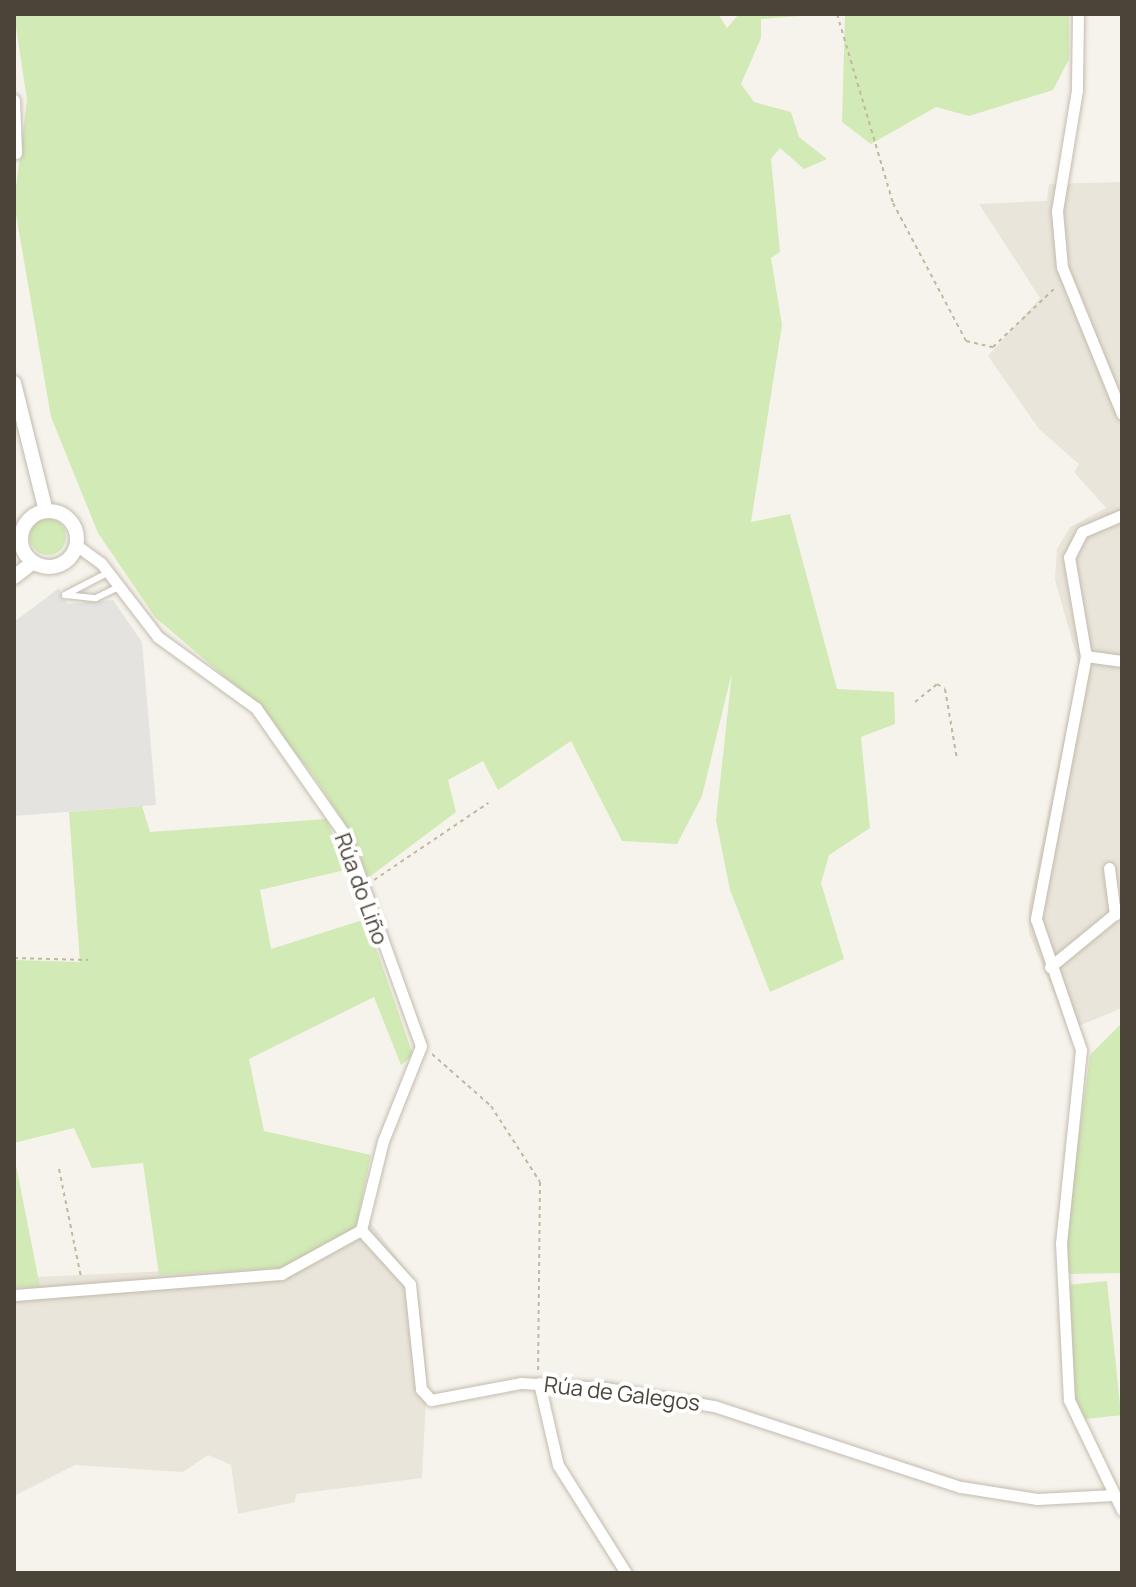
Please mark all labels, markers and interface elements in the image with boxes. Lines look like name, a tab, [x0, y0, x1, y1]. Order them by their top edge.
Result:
street label: Rúa do Liño	[329, 830, 393, 948]
street label: Rúa de Galegos	[542, 1371, 702, 1417]

